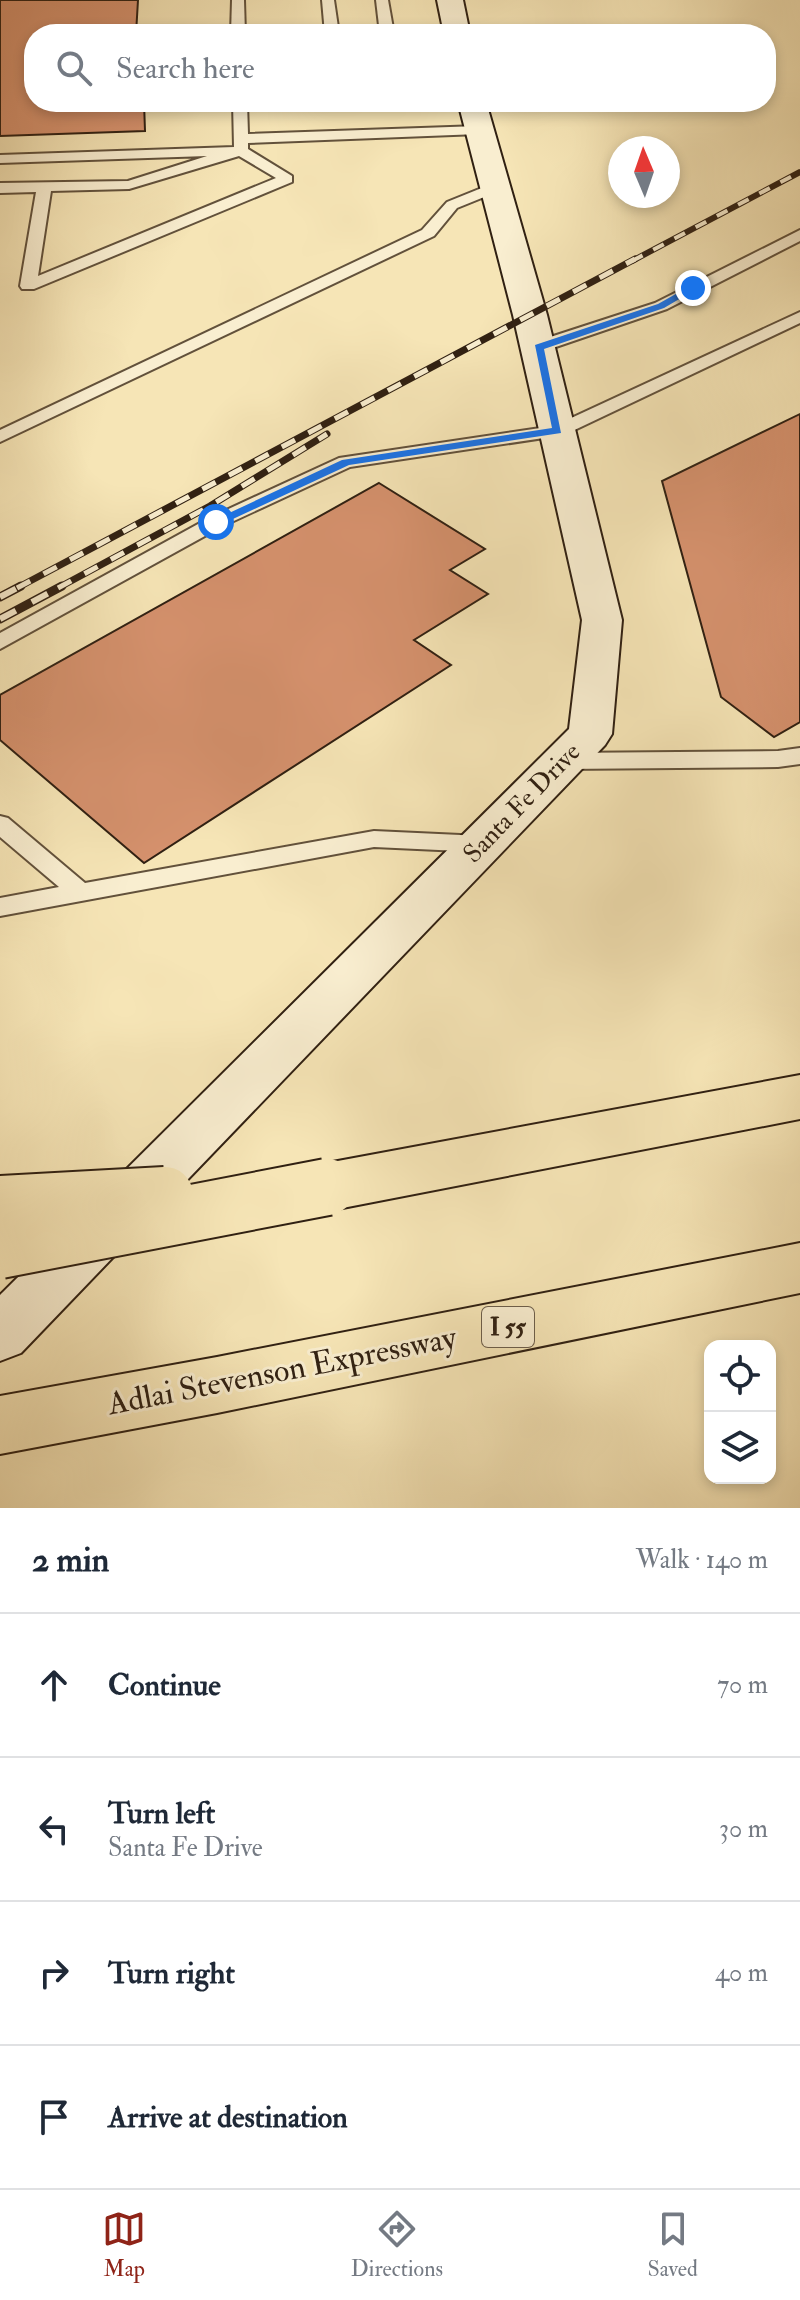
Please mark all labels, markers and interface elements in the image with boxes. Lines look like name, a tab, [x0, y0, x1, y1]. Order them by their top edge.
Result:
search box	[24, 24, 776, 112]
icon: search	[52, 46, 96, 90]
text: Search here	[116, 50, 255, 87]
north arrow	[608, 136, 680, 208]
route end	[675, 270, 711, 306]
route start	[198, 504, 234, 540]
street label: Santa Fe Drive	[457, 736, 587, 870]
road number: I 55	[482, 1307, 534, 1347]
street label: Adlai Stevenson Expressway	[103, 1317, 461, 1425]
map controls	[704, 1340, 776, 1484]
button: locate	[704, 1340, 776, 1412]
button: layers	[704, 1412, 776, 1484]
text: 2 min	[32, 1539, 109, 1582]
text: Walk · 140 m	[636, 1544, 768, 1576]
icon: ahead	[32, 1663, 76, 1707]
text: Continue	[108, 1667, 221, 1704]
text: 70 m	[717, 1669, 768, 1701]
text: Turn left	[108, 1795, 215, 1832]
icon: left	[32, 1807, 76, 1851]
text: 30 m	[719, 1813, 768, 1845]
text: Santa Fe Drive	[108, 1832, 263, 1864]
icon: right	[32, 1951, 76, 1995]
text: Turn right	[108, 1955, 235, 1992]
text: 40 m	[715, 1957, 768, 1989]
icon: arrive	[32, 2095, 76, 2139]
text: Arrive at destination	[108, 2099, 348, 2136]
tab: Map	[102, 2207, 146, 2283]
tab: Directions	[351, 2207, 443, 2283]
tab: Saved	[648, 2207, 698, 2283]

